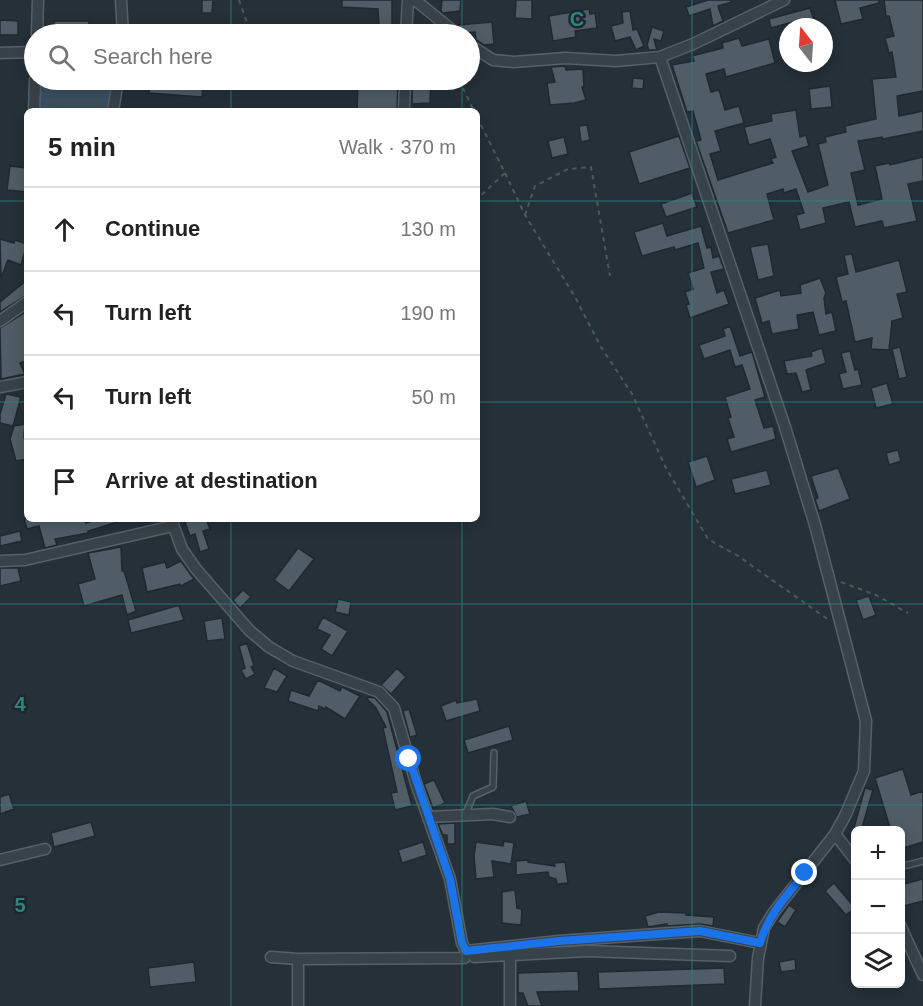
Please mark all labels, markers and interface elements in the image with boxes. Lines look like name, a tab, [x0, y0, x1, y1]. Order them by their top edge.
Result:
text: C	[570, 8, 584, 30]
north arrow	[779, 18, 833, 72]
search box	[24, 24, 480, 90]
icon: search	[45, 41, 78, 74]
text: Search here	[93, 44, 213, 69]
text: 5 min	[48, 132, 116, 162]
text: Walk · 370 m	[339, 136, 456, 158]
icon: ahead	[48, 213, 81, 246]
text: Continue	[105, 216, 200, 241]
text: 130 m	[400, 218, 456, 240]
icon: left	[48, 297, 81, 330]
text: Turn left	[105, 300, 191, 325]
text: 190 m	[400, 302, 456, 324]
icon: left	[48, 381, 81, 414]
text: Turn left	[105, 384, 191, 409]
text: 50 m	[412, 386, 456, 408]
icon: arrive	[48, 465, 81, 498]
text: Arrive at destination	[105, 468, 318, 493]
text: 4	[14, 693, 26, 715]
route start	[395, 745, 421, 771]
map controls	[851, 826, 905, 988]
button: +	[851, 826, 905, 880]
route end	[791, 859, 817, 885]
button: −	[851, 880, 905, 934]
text: 5	[14, 894, 26, 916]
button: layers	[851, 934, 905, 988]

